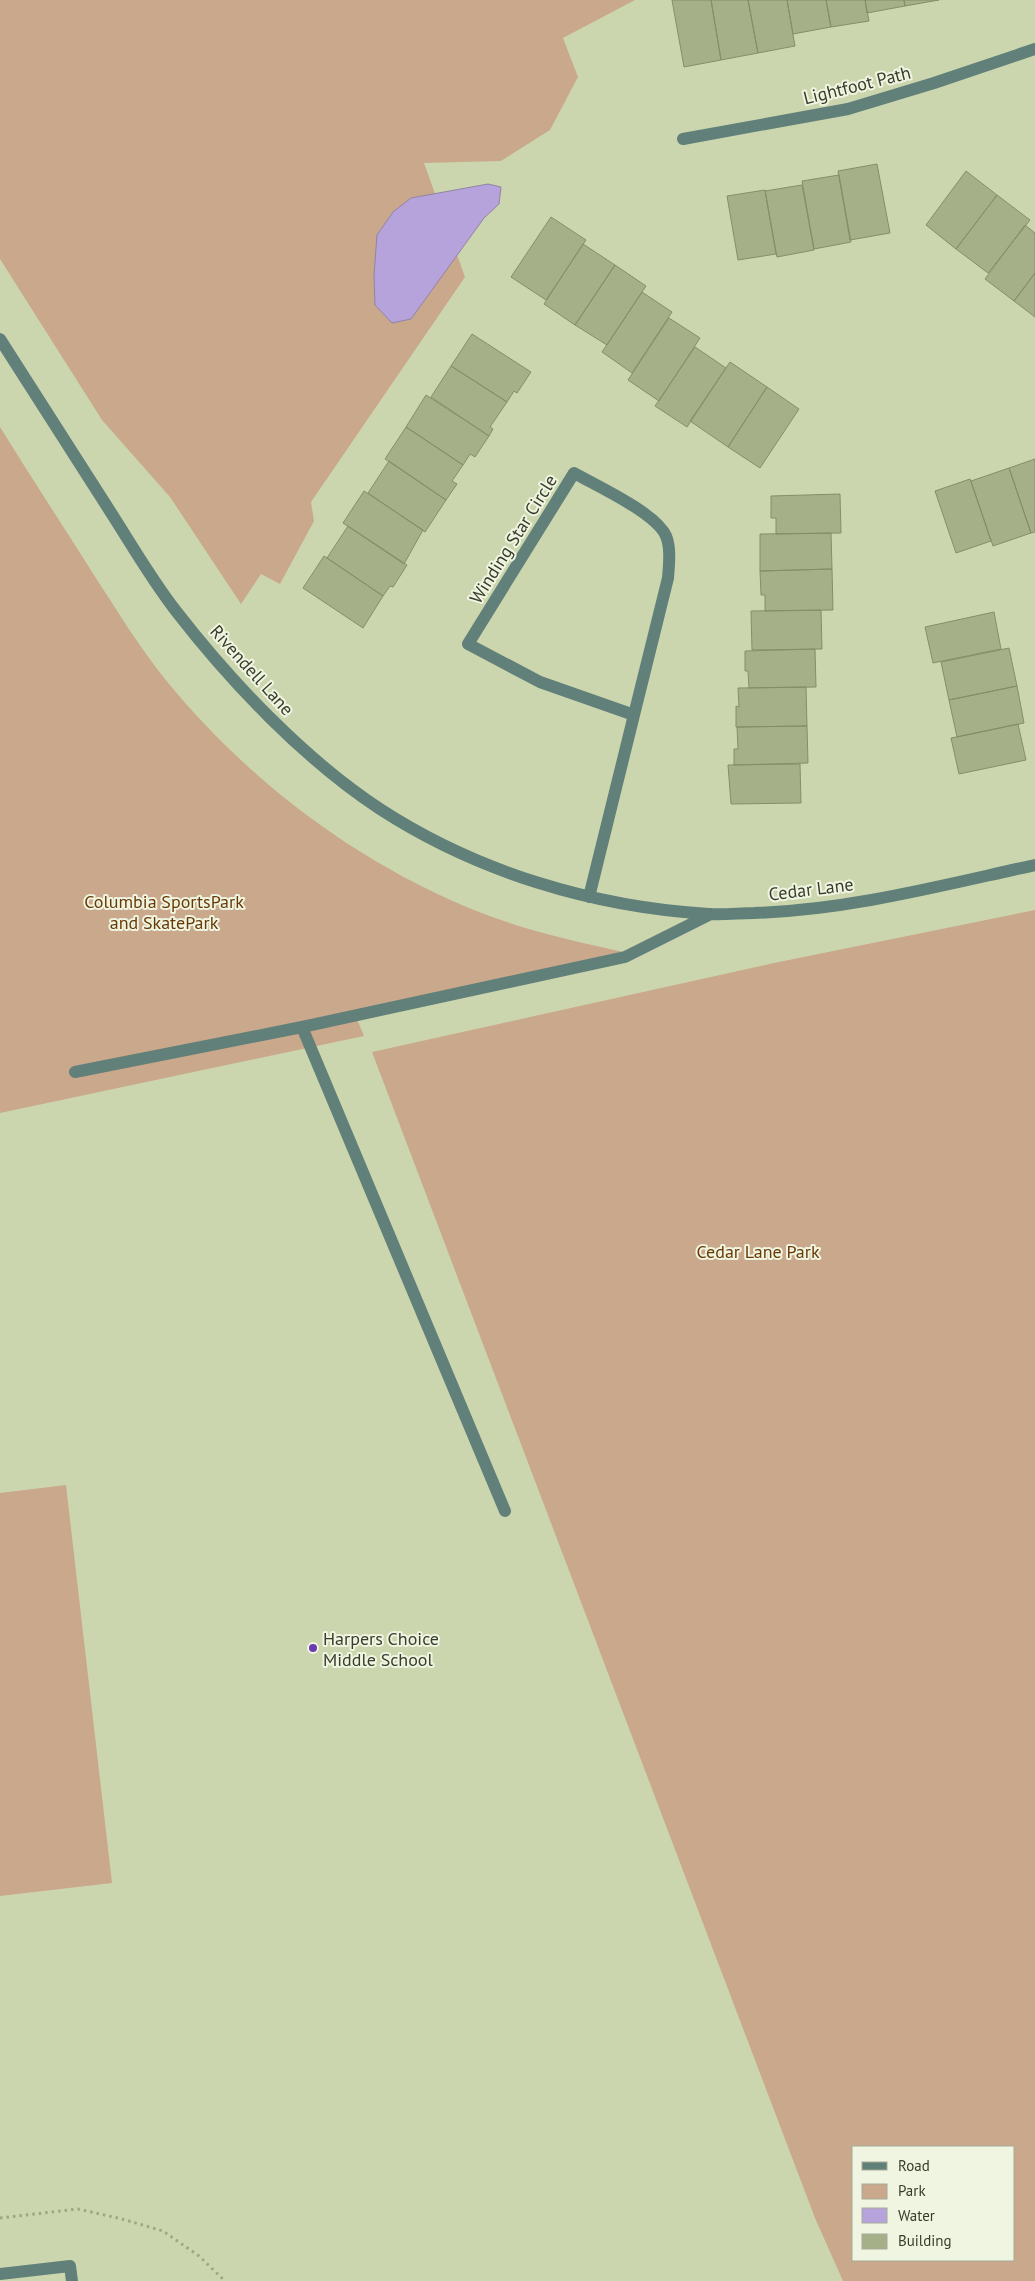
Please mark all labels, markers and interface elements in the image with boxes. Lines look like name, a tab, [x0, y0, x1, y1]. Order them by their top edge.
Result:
street label: Lightfoot Path	[801, 61, 913, 109]
street label: Winding Star Circle	[464, 470, 562, 608]
street label: Rivendell Lane	[205, 620, 299, 720]
street label: Cedar Lane	[767, 872, 855, 906]
park label: Columbia SportsPark and SkatePark	[84, 890, 244, 934]
park label: Cedar Lane Park	[696, 1240, 820, 1263]
place label: Harpers Choice Middle School	[323, 1627, 439, 1671]
marker: Harpers Choice Middle School	[307, 1642, 319, 1654]
legend	[852, 2146, 1015, 2261]
text: Road	[898, 2156, 930, 2175]
text: Park	[898, 2181, 926, 2200]
text: Water	[898, 2206, 935, 2225]
text: Building	[898, 2231, 952, 2250]

